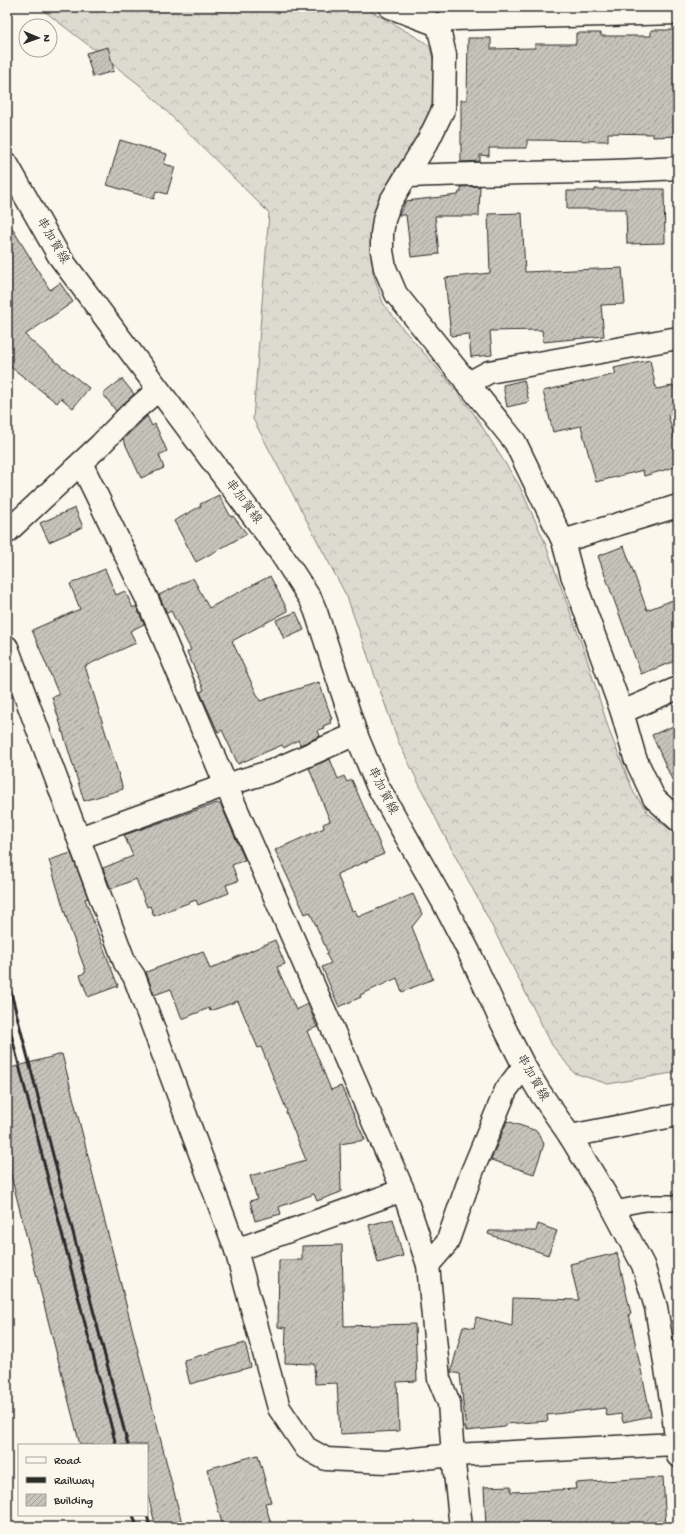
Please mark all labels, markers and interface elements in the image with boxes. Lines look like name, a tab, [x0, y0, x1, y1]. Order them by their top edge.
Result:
north arrow	[18, 18, 58, 58]
text: N	[40, 34, 52, 42]
street label: 串加賀線	[32, 215, 72, 268]
street label: 串加賀線	[221, 477, 265, 528]
street label: 串加賀線	[364, 764, 401, 818]
street label: 串加賀線	[513, 1052, 552, 1105]
legend	[18, 1444, 148, 1516]
text: Road	[54, 1455, 81, 1469]
text: Railway	[54, 1475, 94, 1489]
text: Building	[53, 1495, 93, 1509]

